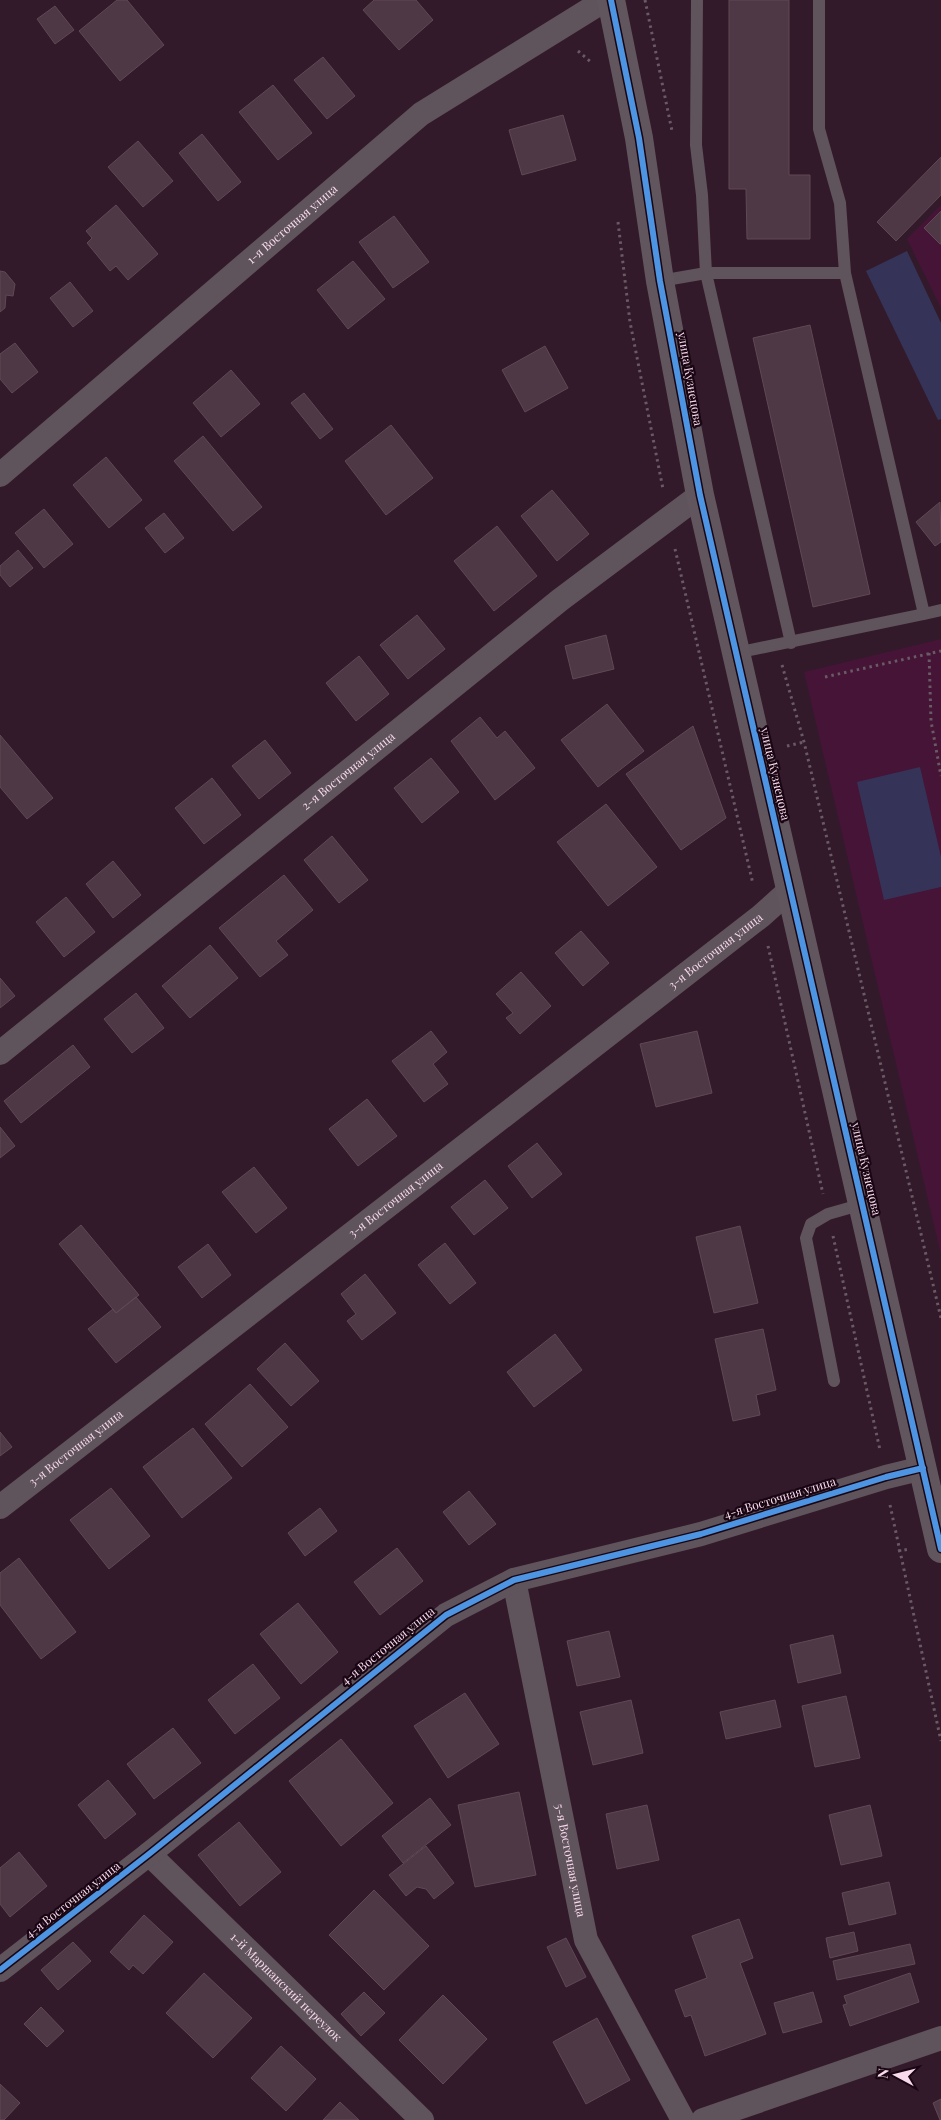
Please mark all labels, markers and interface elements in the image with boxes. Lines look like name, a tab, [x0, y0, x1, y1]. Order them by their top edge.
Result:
street label: 1-я Восточная улица	[243, 180, 340, 267]
street label: улица Кузнецова	[675, 330, 707, 427]
street label: улица Кузнецова	[757, 725, 794, 822]
street label: 2-я Восточная улица	[298, 728, 398, 813]
street label: 3-я Восточная улица	[664, 909, 765, 992]
street label: улица Кузнецова	[848, 1120, 885, 1217]
street label: 3-я Восточная улица	[345, 1157, 446, 1241]
street label: 3-я Восточная улица	[25, 1406, 126, 1489]
street label: 4-я Восточная улица	[722, 1472, 837, 1522]
street label: 4-я Восточная улица	[337, 1603, 437, 1688]
street label: 5-я Восточная улица	[552, 1802, 590, 1918]
street label: 4-я Восточная улица	[22, 1857, 123, 1941]
street label: 1-й Маршанский переулок	[227, 1929, 346, 2045]
north arrow	[871, 2050, 921, 2100]
text: N	[873, 2067, 893, 2080]

